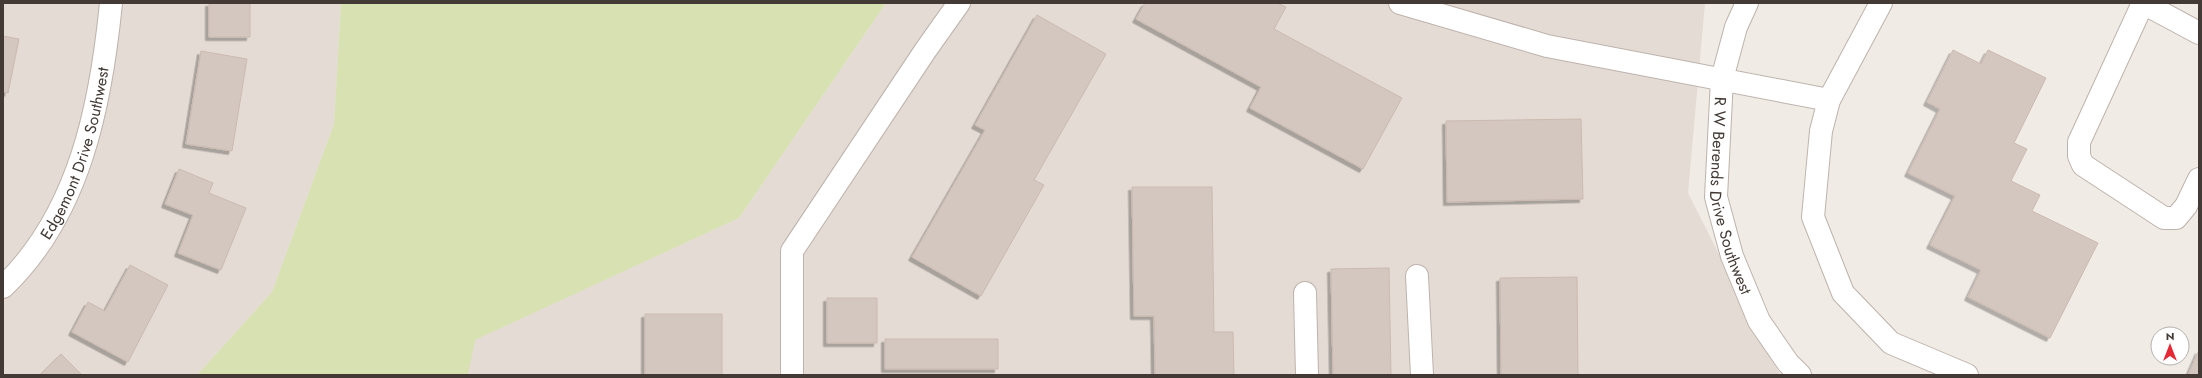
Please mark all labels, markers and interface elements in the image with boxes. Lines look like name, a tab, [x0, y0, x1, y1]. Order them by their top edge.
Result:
street label: Edgemont Drive Southwest	[35, 65, 115, 244]
street label: R W Berends Drive Southwest	[1704, 96, 1758, 298]
north arrow	[2150, 326, 2190, 366]
text: N	[2166, 328, 2174, 344]

